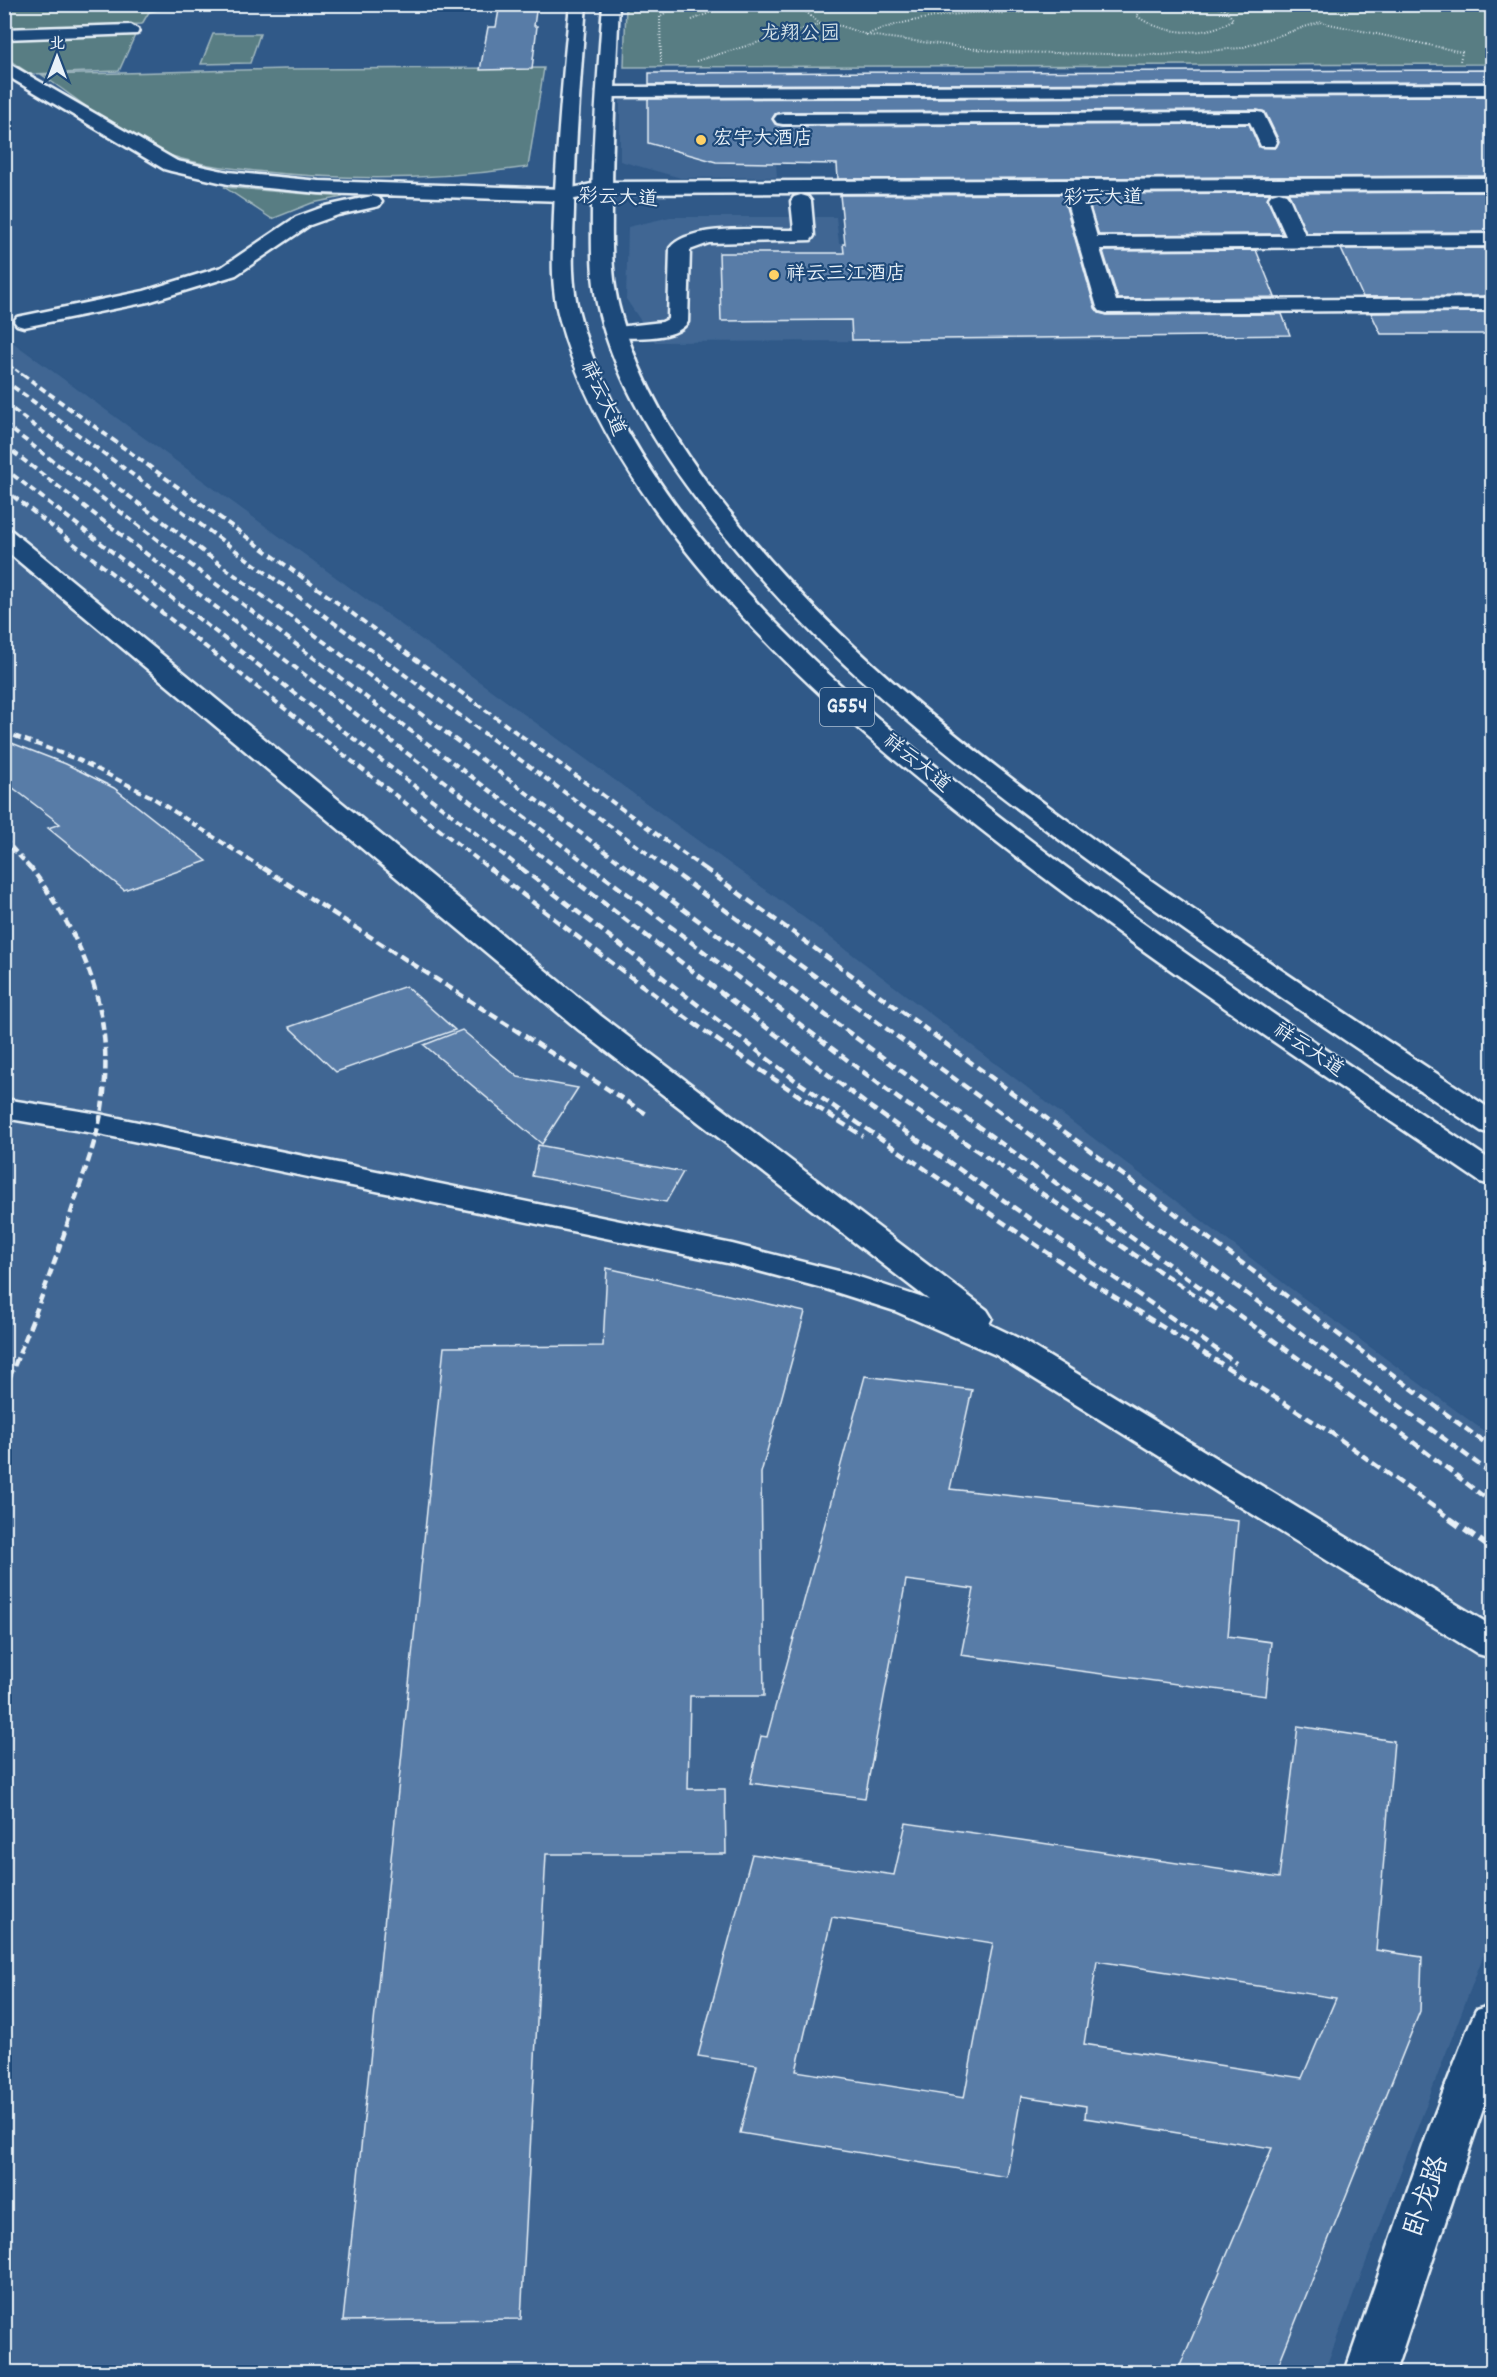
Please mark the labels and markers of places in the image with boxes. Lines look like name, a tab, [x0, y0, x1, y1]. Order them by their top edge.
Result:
place label: 宏宇大酒店	[713, 126, 813, 154]
marker: 宏宇大酒店	[694, 133, 708, 147]
place label: 祥云三江酒店	[786, 261, 906, 289]
marker: 祥云三江酒店	[767, 268, 781, 282]

